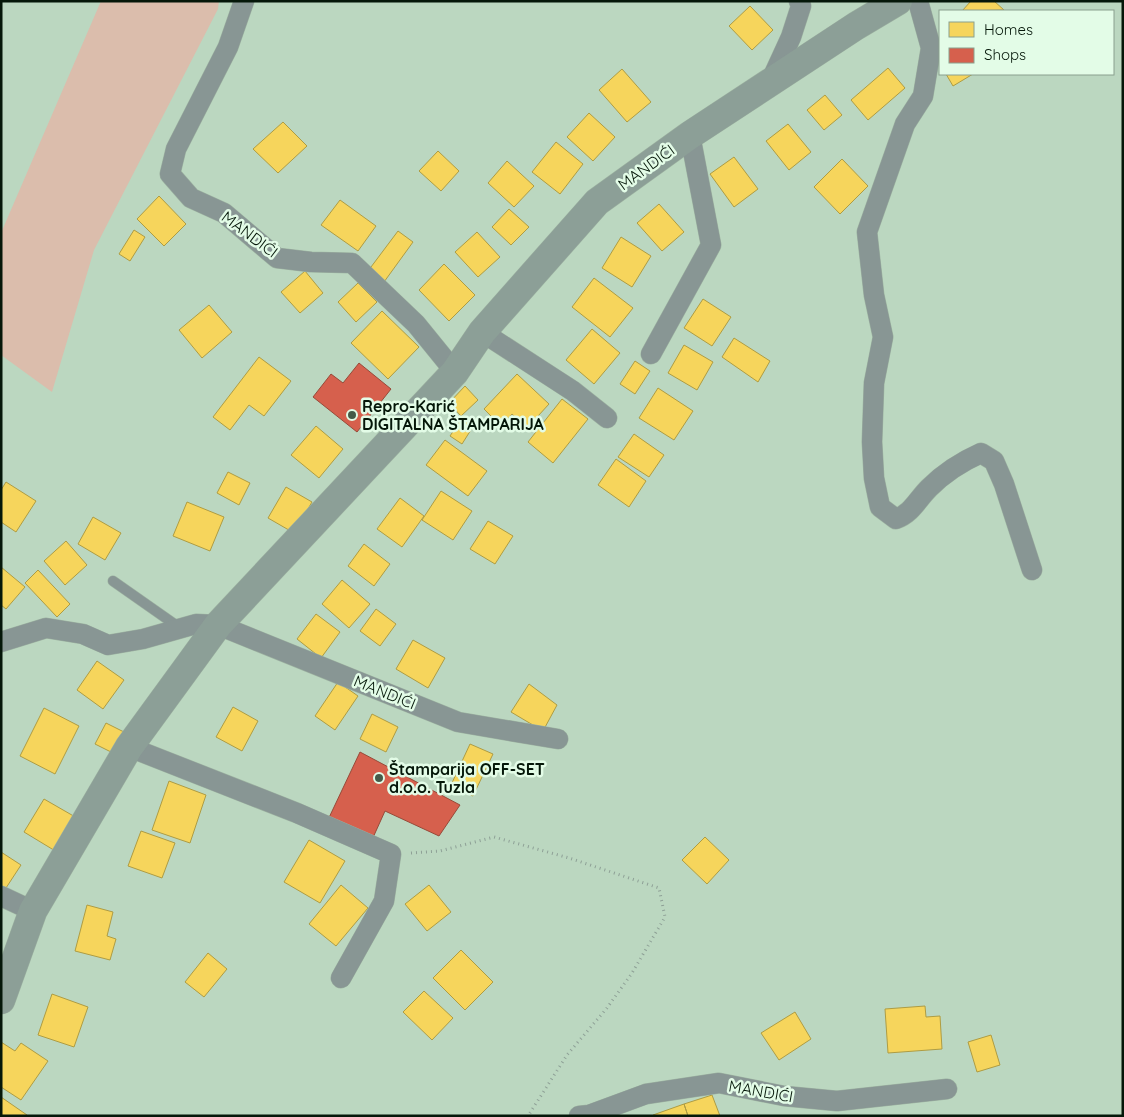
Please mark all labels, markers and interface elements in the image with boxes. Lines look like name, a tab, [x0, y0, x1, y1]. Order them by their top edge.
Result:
legend	[939, 10, 1114, 75]
text: Homes	[984, 20, 1033, 39]
text: Shops	[984, 45, 1026, 64]
street label: MANDIĆI	[614, 140, 678, 194]
street label: MANDIĆI	[218, 206, 282, 262]
place label: Repro-Karić DIGITALNA ŠTAMPARIJA	[362, 396, 545, 434]
marker: Repro-Karić DIGITALNA ŠTAMPARIJA	[346, 409, 358, 421]
street label: MANDIĆI	[351, 671, 419, 713]
place label: Štamparija OFF-SET d.o.o. Tuzla	[389, 759, 545, 797]
marker: Štamparija OFF-SET d.o.o. Tuzla	[373, 772, 385, 784]
street label: MANDIĆI	[727, 1075, 795, 1107]

